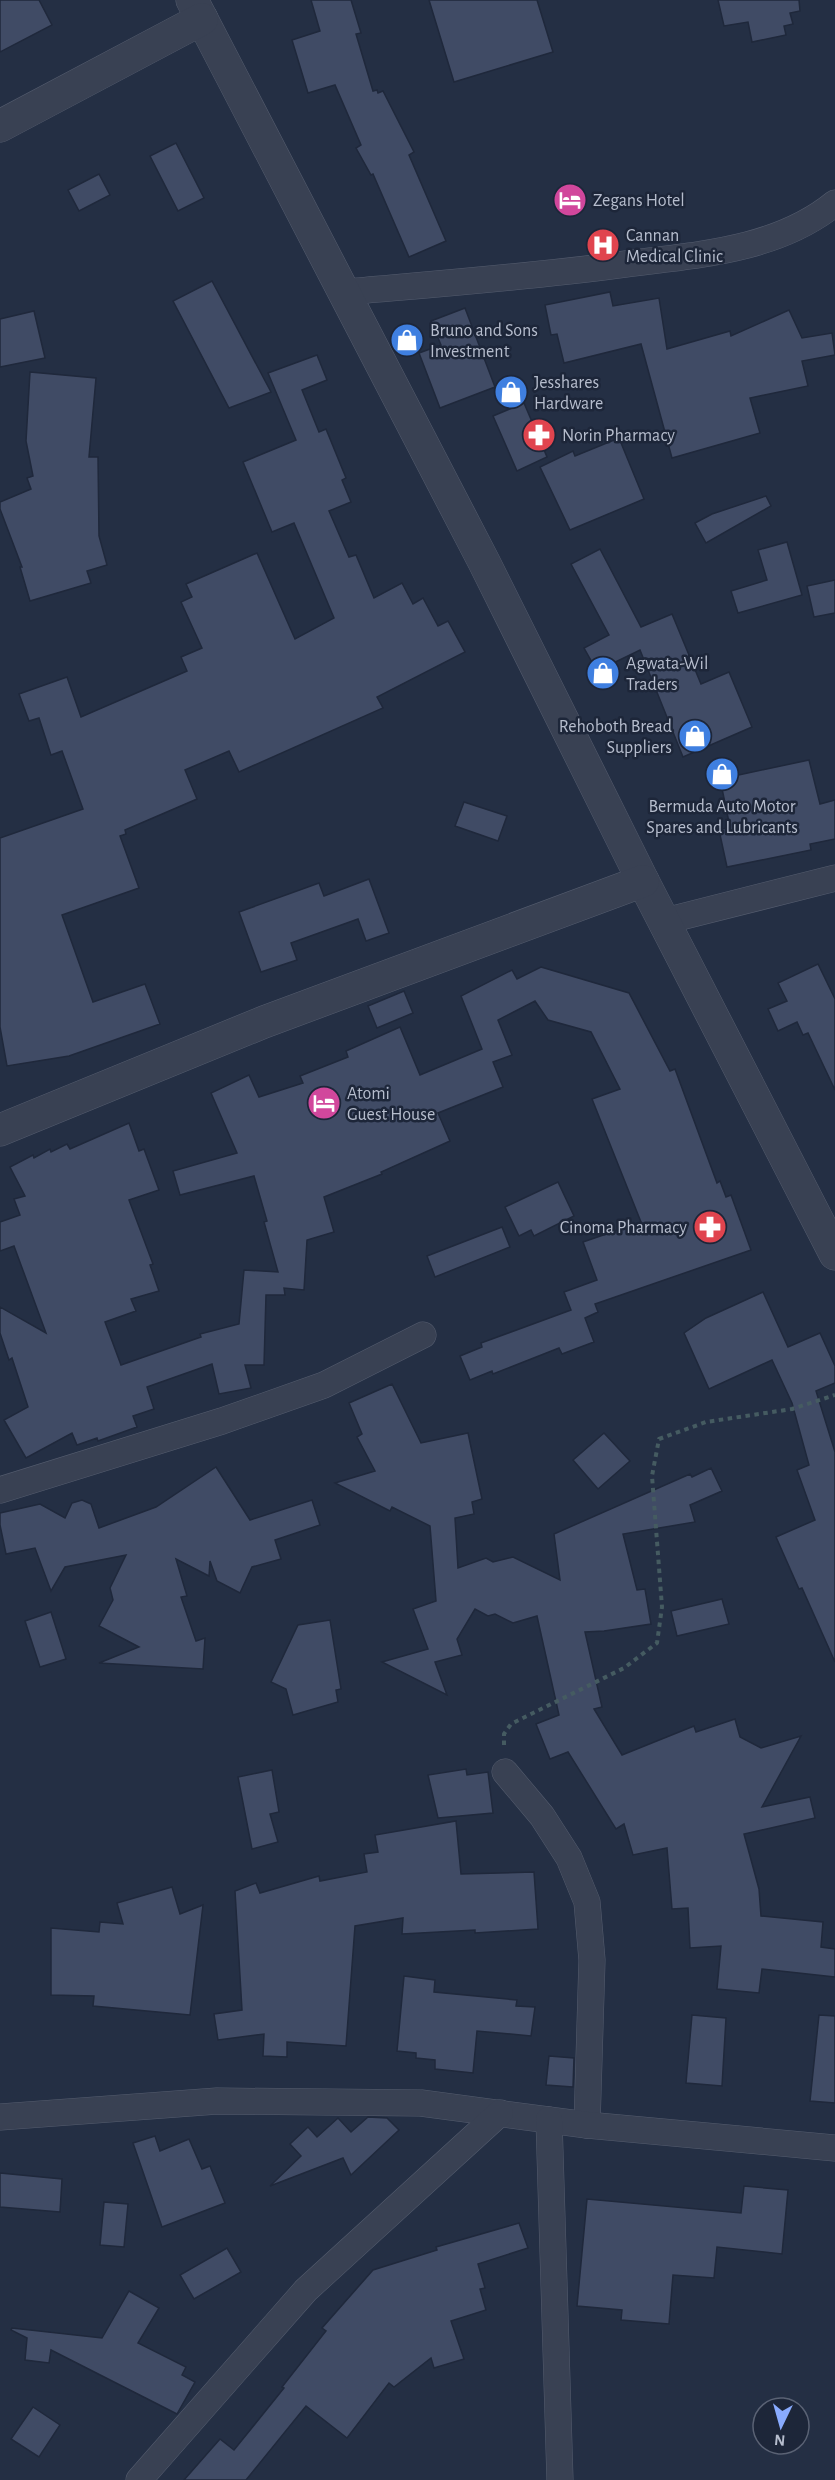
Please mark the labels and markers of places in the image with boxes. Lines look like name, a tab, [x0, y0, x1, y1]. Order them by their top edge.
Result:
hotel icon: Zegans Hotel	[552, 182, 588, 218]
place label: Zegans Hotel	[593, 192, 685, 210]
hospital icon: Cannan Medical Clinic	[585, 227, 621, 263]
place label: Cannan Medical Clinic	[626, 227, 723, 266]
shop icon: Bruno and Sons Investment	[389, 322, 425, 358]
place label: Bruno and Sons Investment	[430, 322, 538, 361]
shop icon: Jesshares Hardware	[493, 374, 529, 410]
place label: Jesshares Hardware	[534, 374, 603, 413]
pharmacy icon: Norin Pharmacy	[521, 417, 557, 453]
place label: Norin Pharmacy	[562, 427, 675, 445]
shop icon: Agwata-Wil Traders	[585, 655, 621, 691]
place label: Agwata-Wil Traders	[626, 655, 708, 694]
place label: Rehoboth Bread Suppliers	[559, 718, 672, 757]
shop icon: Rehoboth Bread Suppliers	[677, 718, 713, 754]
shop icon: Bermuda Auto Motor Spares and Lubricants	[704, 756, 740, 792]
place label: Bermuda Auto Motor Spares and Lubricants	[646, 798, 798, 837]
hotel icon: Atomi Guest House	[306, 1085, 342, 1121]
place label: Atomi Guest House	[347, 1085, 435, 1124]
pharmacy icon: Cinoma Pharmacy	[692, 1209, 728, 1245]
place label: Cinoma Pharmacy	[560, 1219, 687, 1237]

